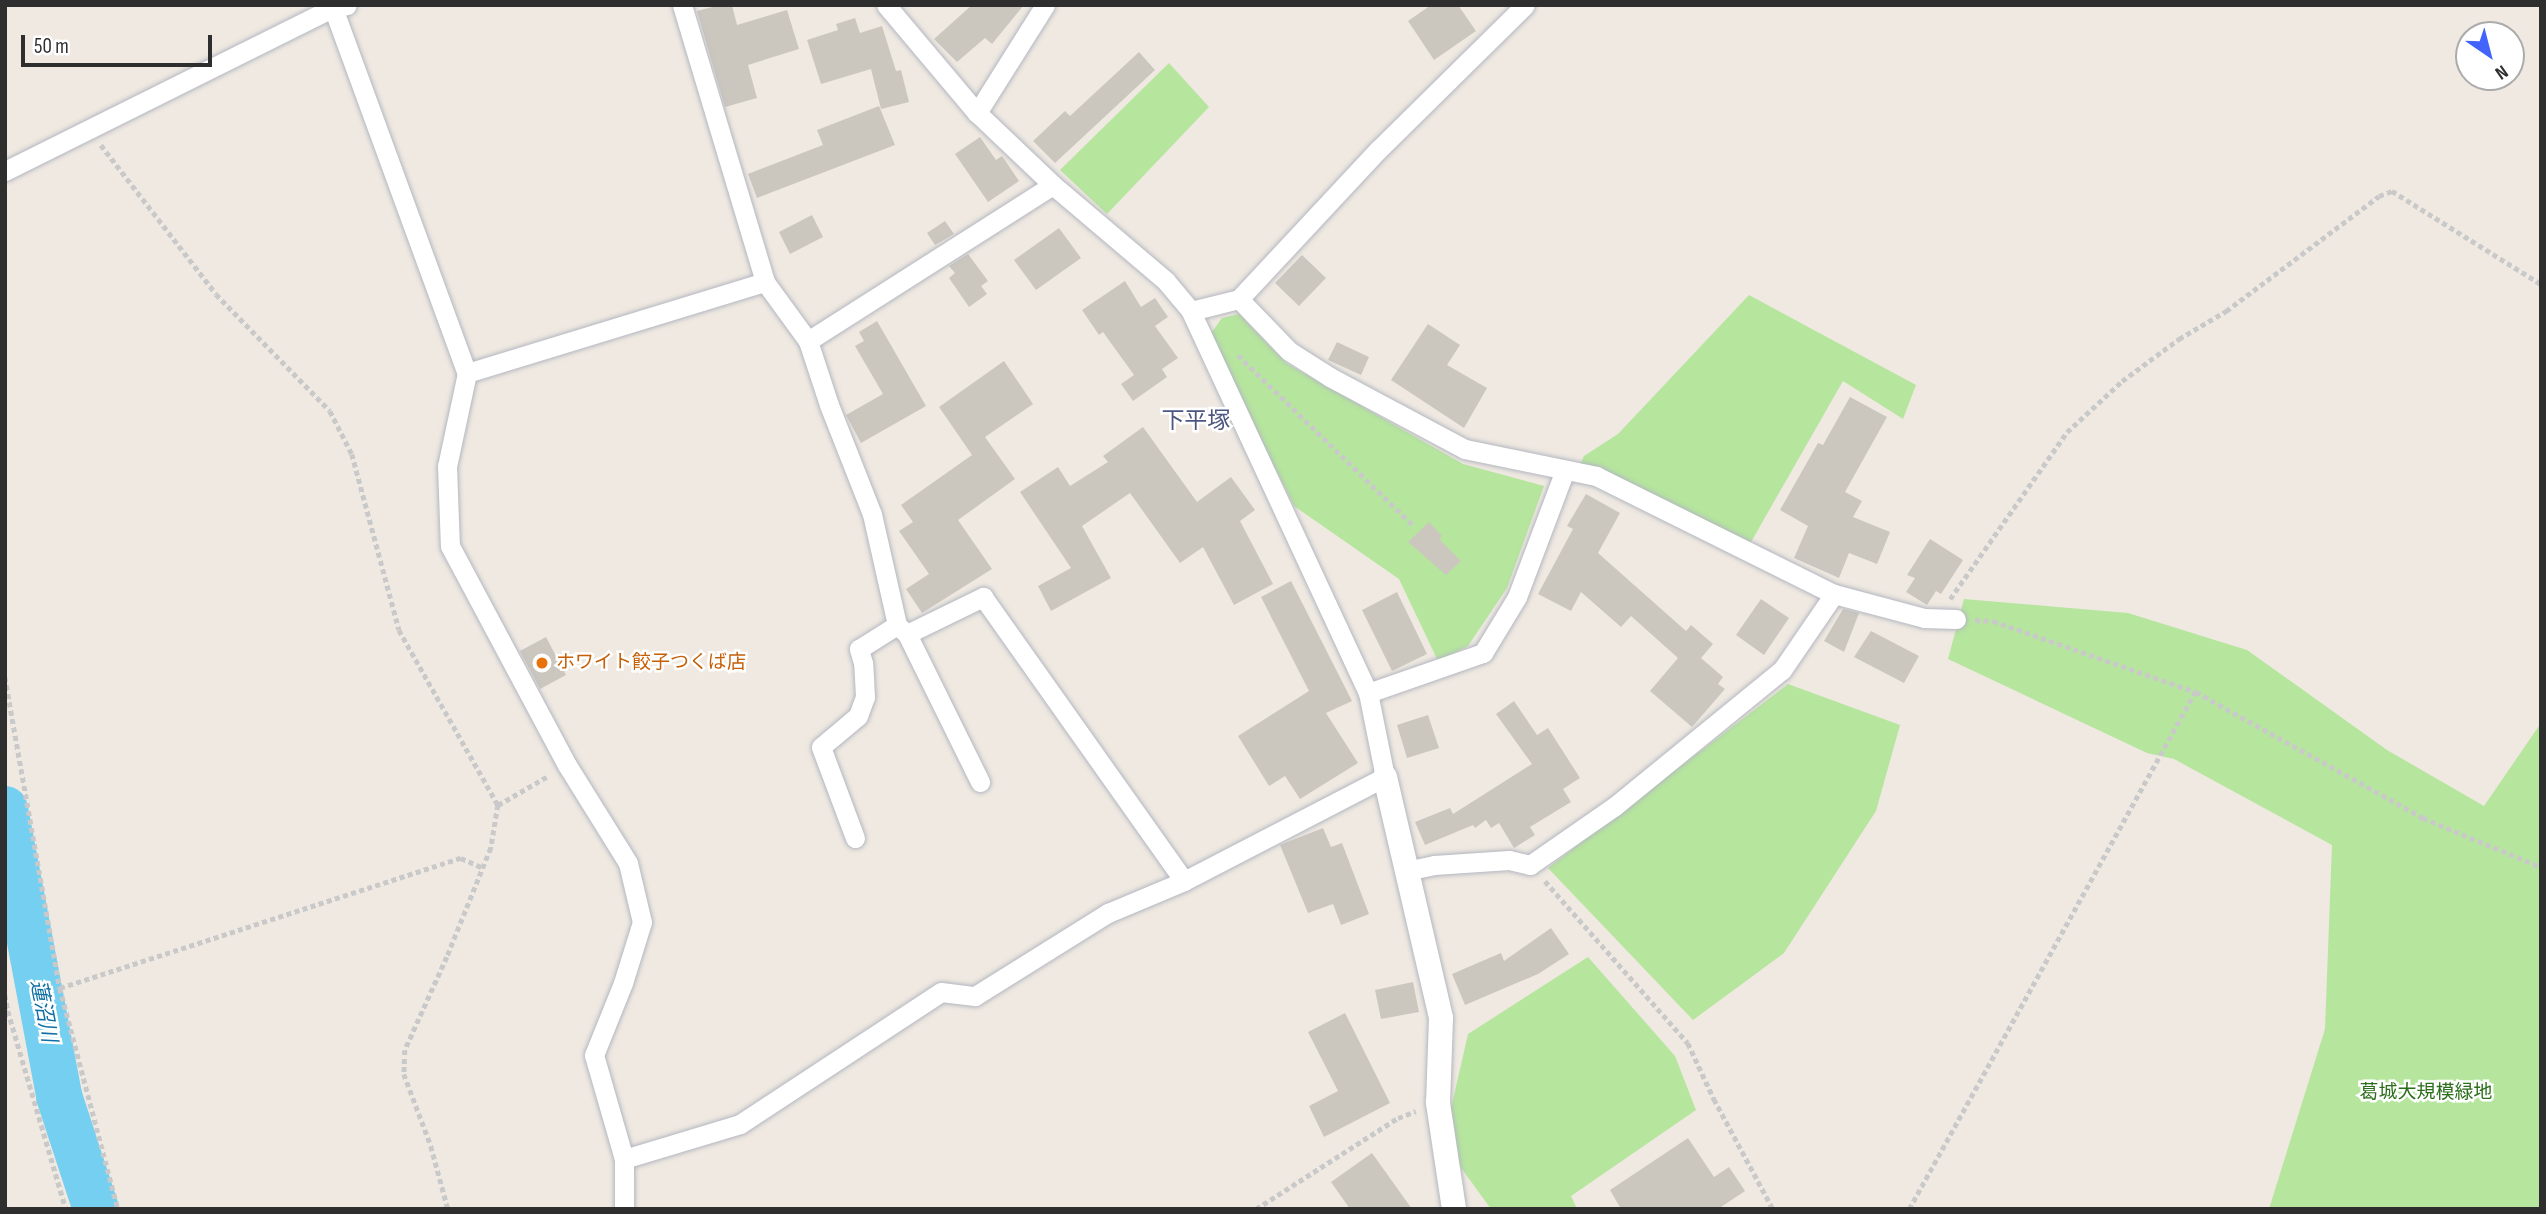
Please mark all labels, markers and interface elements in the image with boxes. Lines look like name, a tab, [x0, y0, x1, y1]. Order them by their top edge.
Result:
scale bar	[24, 21, 215, 65]
north arrow	[2455, 21, 2525, 91]
text: 50 m	[34, 34, 69, 59]
text: N	[2490, 60, 2512, 84]
district label: 下平塚	[1162, 407, 1230, 435]
place label: ホワイト餃子つくば店	[556, 652, 746, 674]
marker: ホワイト餃子つくば店	[534, 655, 550, 671]
water label: 蓮沼川	[25, 978, 61, 1044]
park label: 葛城大規模緑地	[2360, 1082, 2492, 1104]

